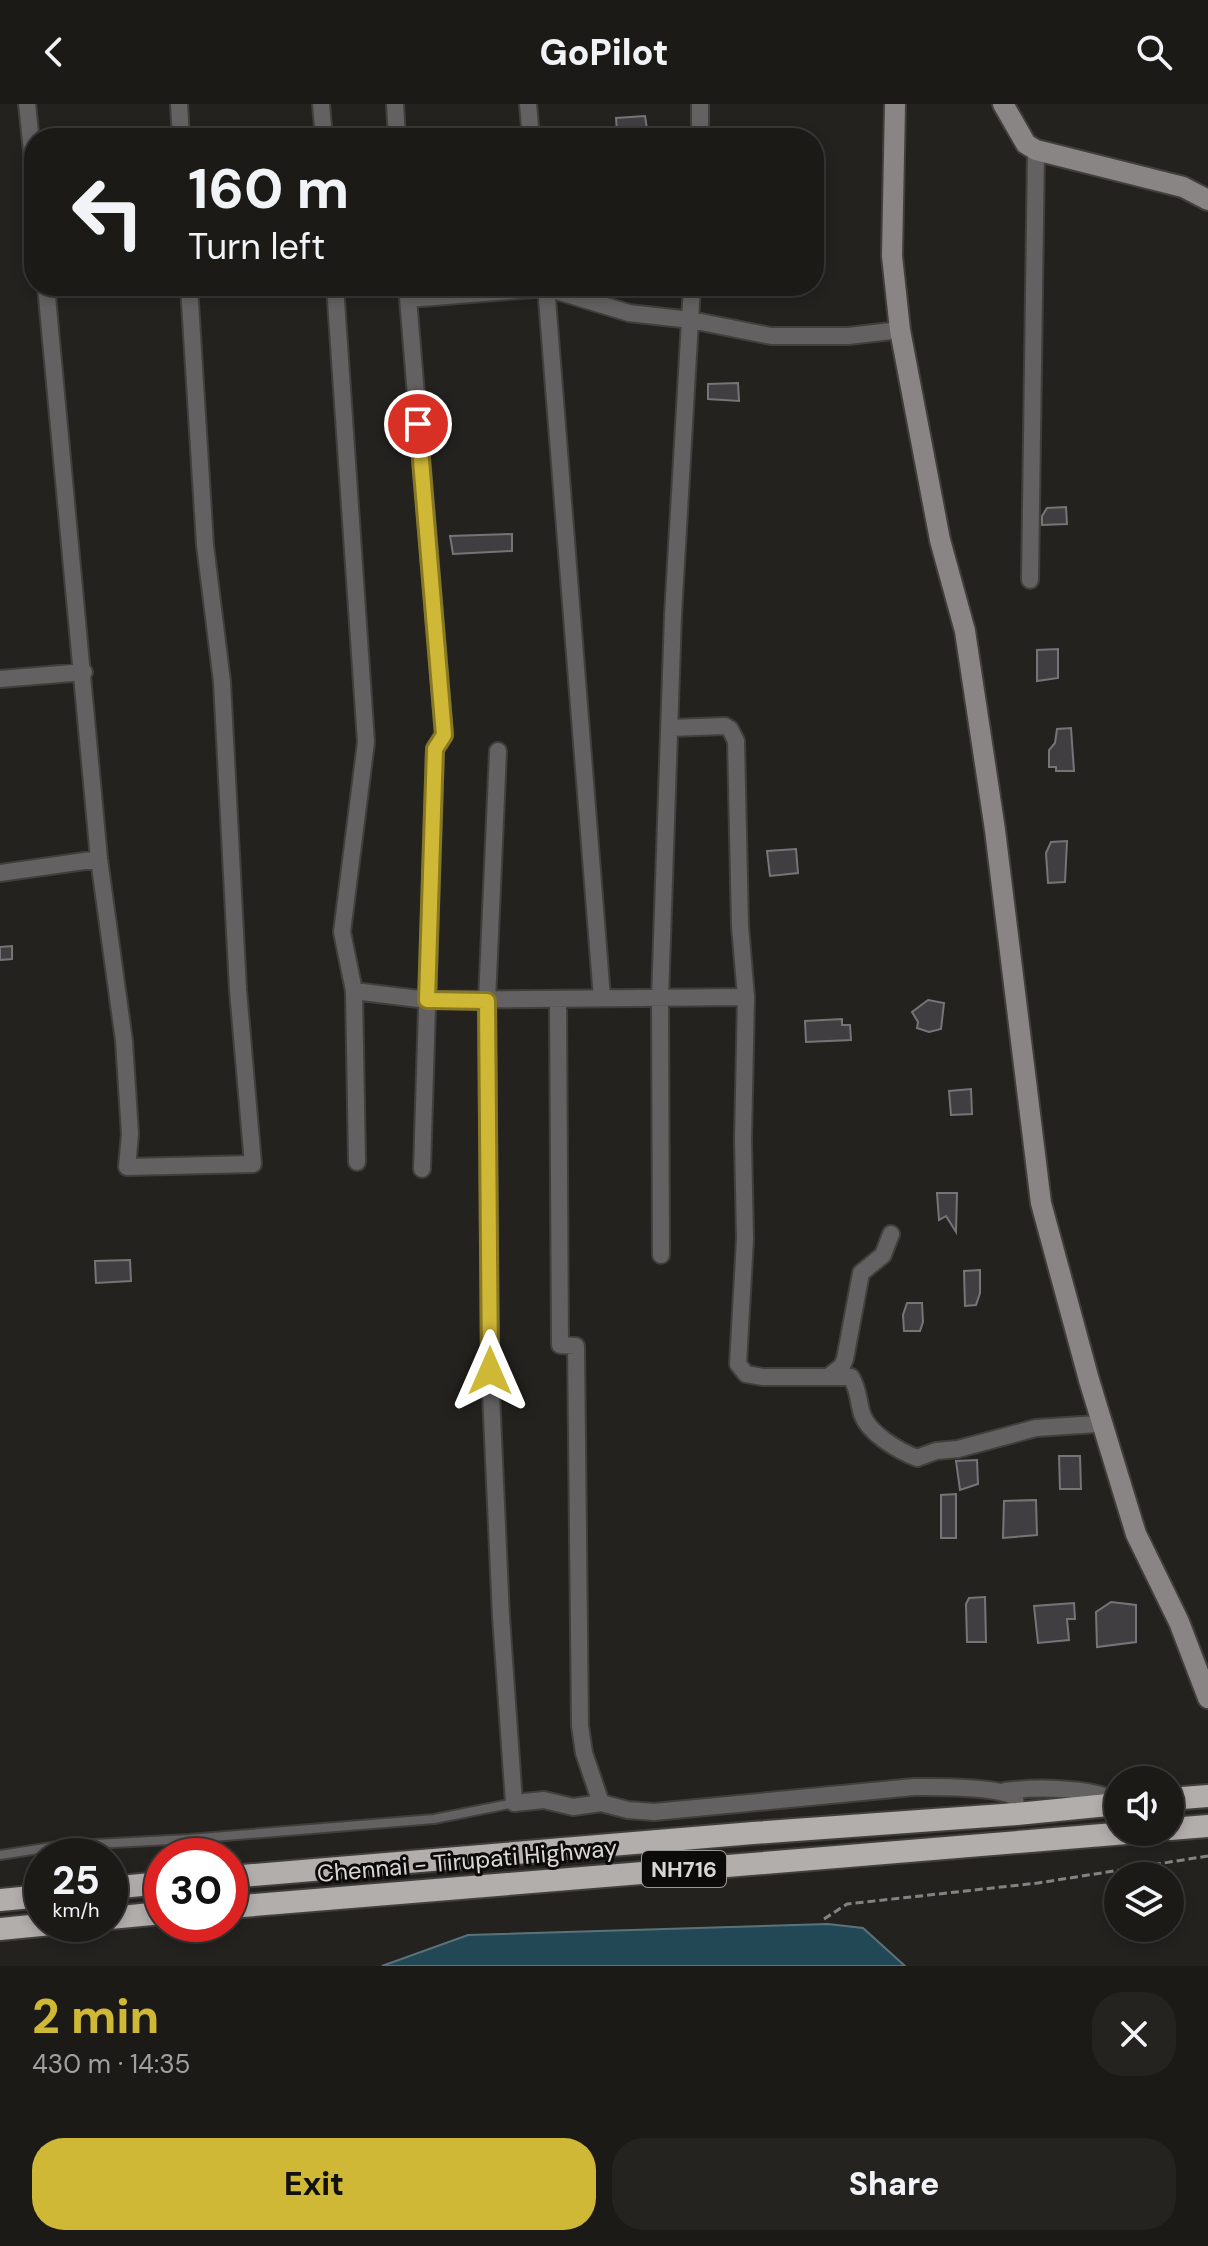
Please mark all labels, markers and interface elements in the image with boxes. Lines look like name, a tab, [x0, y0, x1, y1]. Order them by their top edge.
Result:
text: GoPilot	[539, 29, 669, 76]
icon: back	[32, 30, 76, 74]
icon: search	[1132, 30, 1176, 74]
text: 160 m	[188, 152, 349, 225]
icon: left	[56, 160, 160, 264]
text: Turn left	[188, 223, 325, 270]
pin	[384, 390, 452, 458]
icon: arrive	[396, 402, 440, 446]
position arrow	[448, 1329, 532, 1413]
map controls	[1104, 1766, 1184, 1942]
button: sound	[1104, 1766, 1184, 1846]
street label: Chennai - Tirupati Highway	[316, 1832, 618, 1889]
speed limit sign: 30	[144, 1838, 248, 1942]
road number: NH716	[642, 1851, 726, 1887]
text: 25	[52, 1854, 100, 1906]
button: layers	[1104, 1862, 1184, 1942]
text: km/h	[52, 1897, 100, 1923]
text: 2 min	[32, 1985, 159, 2048]
button: close	[1092, 1992, 1176, 2076]
text: 430 m · 14:35	[32, 2047, 190, 2081]
button: Exit	[32, 2138, 596, 2230]
button: Share	[612, 2138, 1176, 2230]

